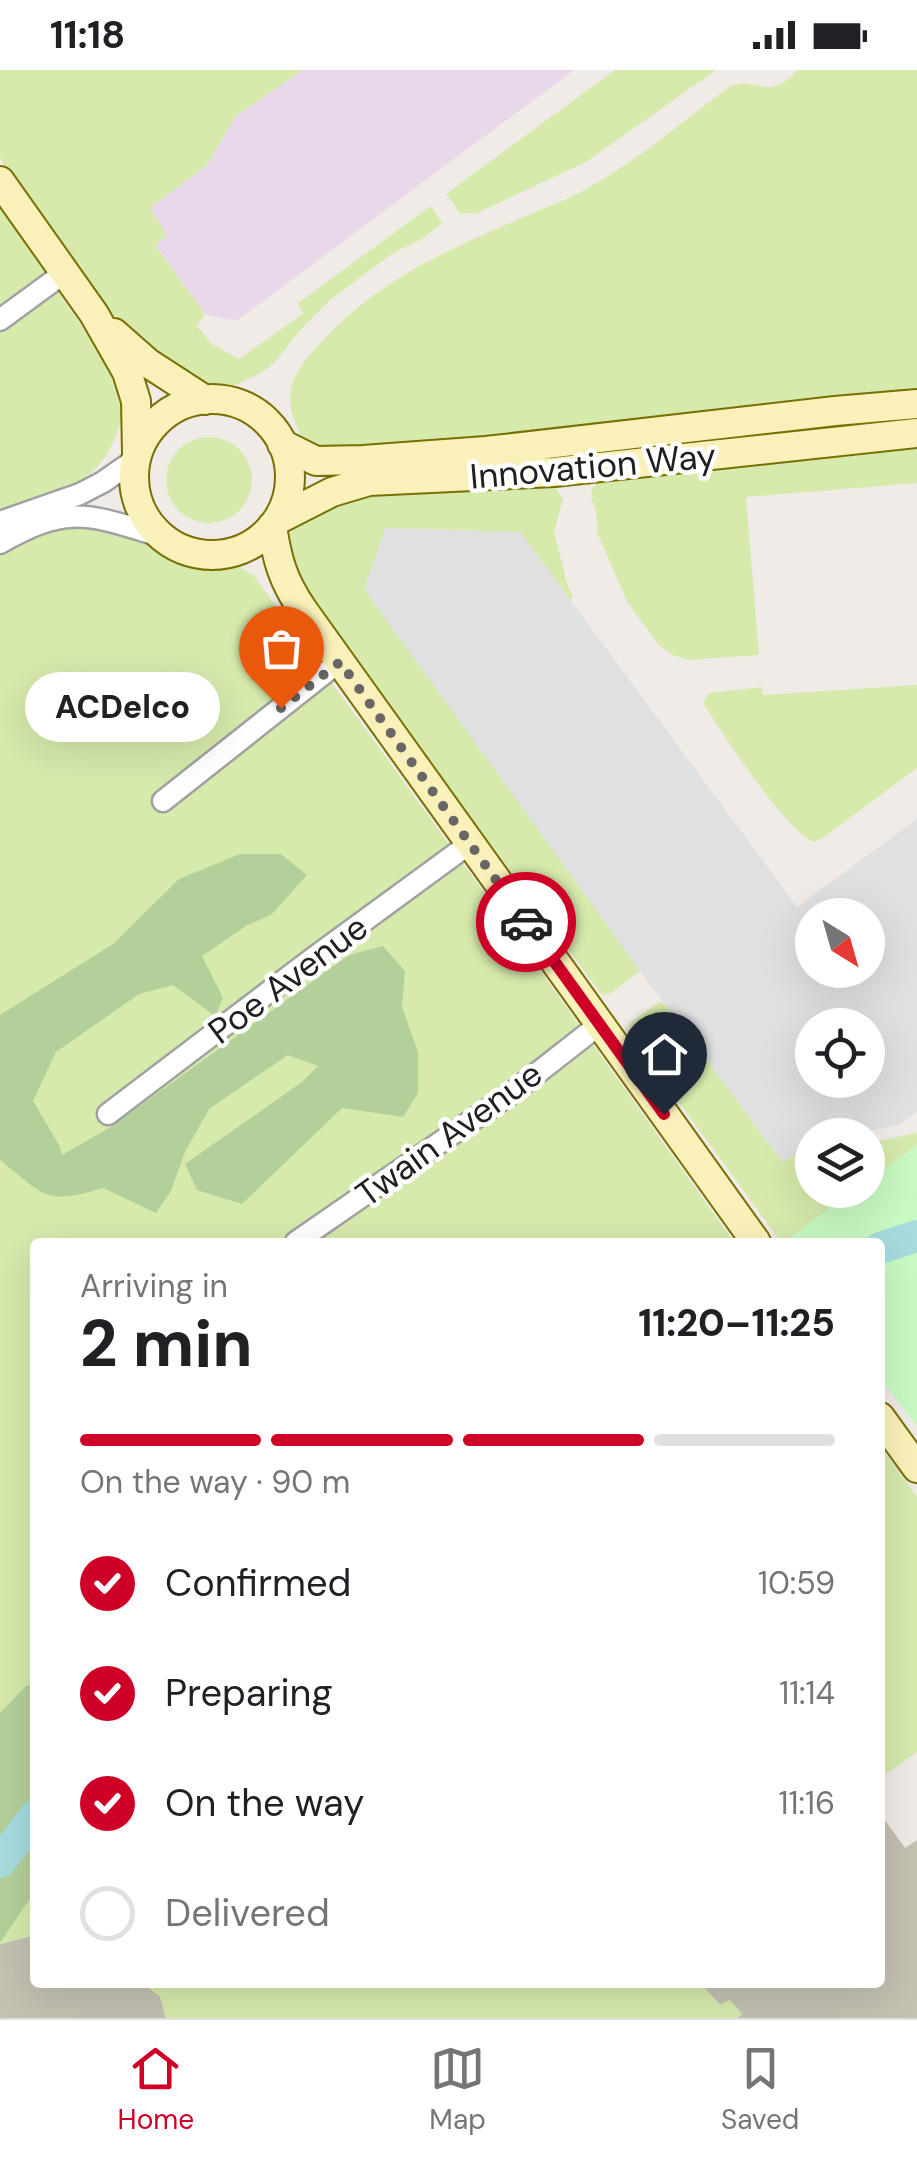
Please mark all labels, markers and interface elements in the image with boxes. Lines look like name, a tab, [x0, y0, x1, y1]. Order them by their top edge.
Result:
text: 11:18	[50, 10, 125, 60]
street label: Innovation Way	[468, 432, 718, 500]
pin	[239, 606, 324, 709]
icon: bag	[254, 621, 309, 676]
callout: ACDelco	[26, 673, 221, 743]
text: ACDelco	[55, 686, 190, 728]
courier	[476, 872, 576, 972]
icon: car	[499, 895, 554, 950]
north arrow	[795, 898, 885, 988]
map controls	[795, 898, 885, 1208]
street label: Poe Avenue	[199, 904, 377, 1054]
button: locate	[795, 1008, 885, 1098]
pin	[622, 1012, 707, 1115]
icon: home	[637, 1027, 692, 1082]
street label: Twain Avenue	[347, 1051, 551, 1217]
button: layers	[795, 1118, 885, 1208]
text: Arriving in	[80, 1265, 228, 1307]
text: 11:20–11:25	[638, 1298, 835, 1348]
text: 2 min	[80, 1302, 253, 1386]
text: On the way · 90 m	[80, 1461, 350, 1503]
icon: check	[80, 1556, 135, 1611]
text: Confirmed	[165, 1558, 351, 1608]
text: 10:59	[758, 1562, 835, 1604]
icon: check	[80, 1666, 135, 1721]
text: Preparing	[165, 1668, 333, 1718]
text: 11:14	[779, 1672, 835, 1714]
icon: check	[80, 1776, 135, 1831]
text: On the way	[165, 1778, 364, 1828]
text: 11:16	[778, 1782, 835, 1824]
text: Delivered	[165, 1888, 330, 1938]
tab: Home	[118, 2041, 194, 2138]
tab: Map	[429, 2041, 486, 2138]
tab: Saved	[721, 2041, 799, 2138]

